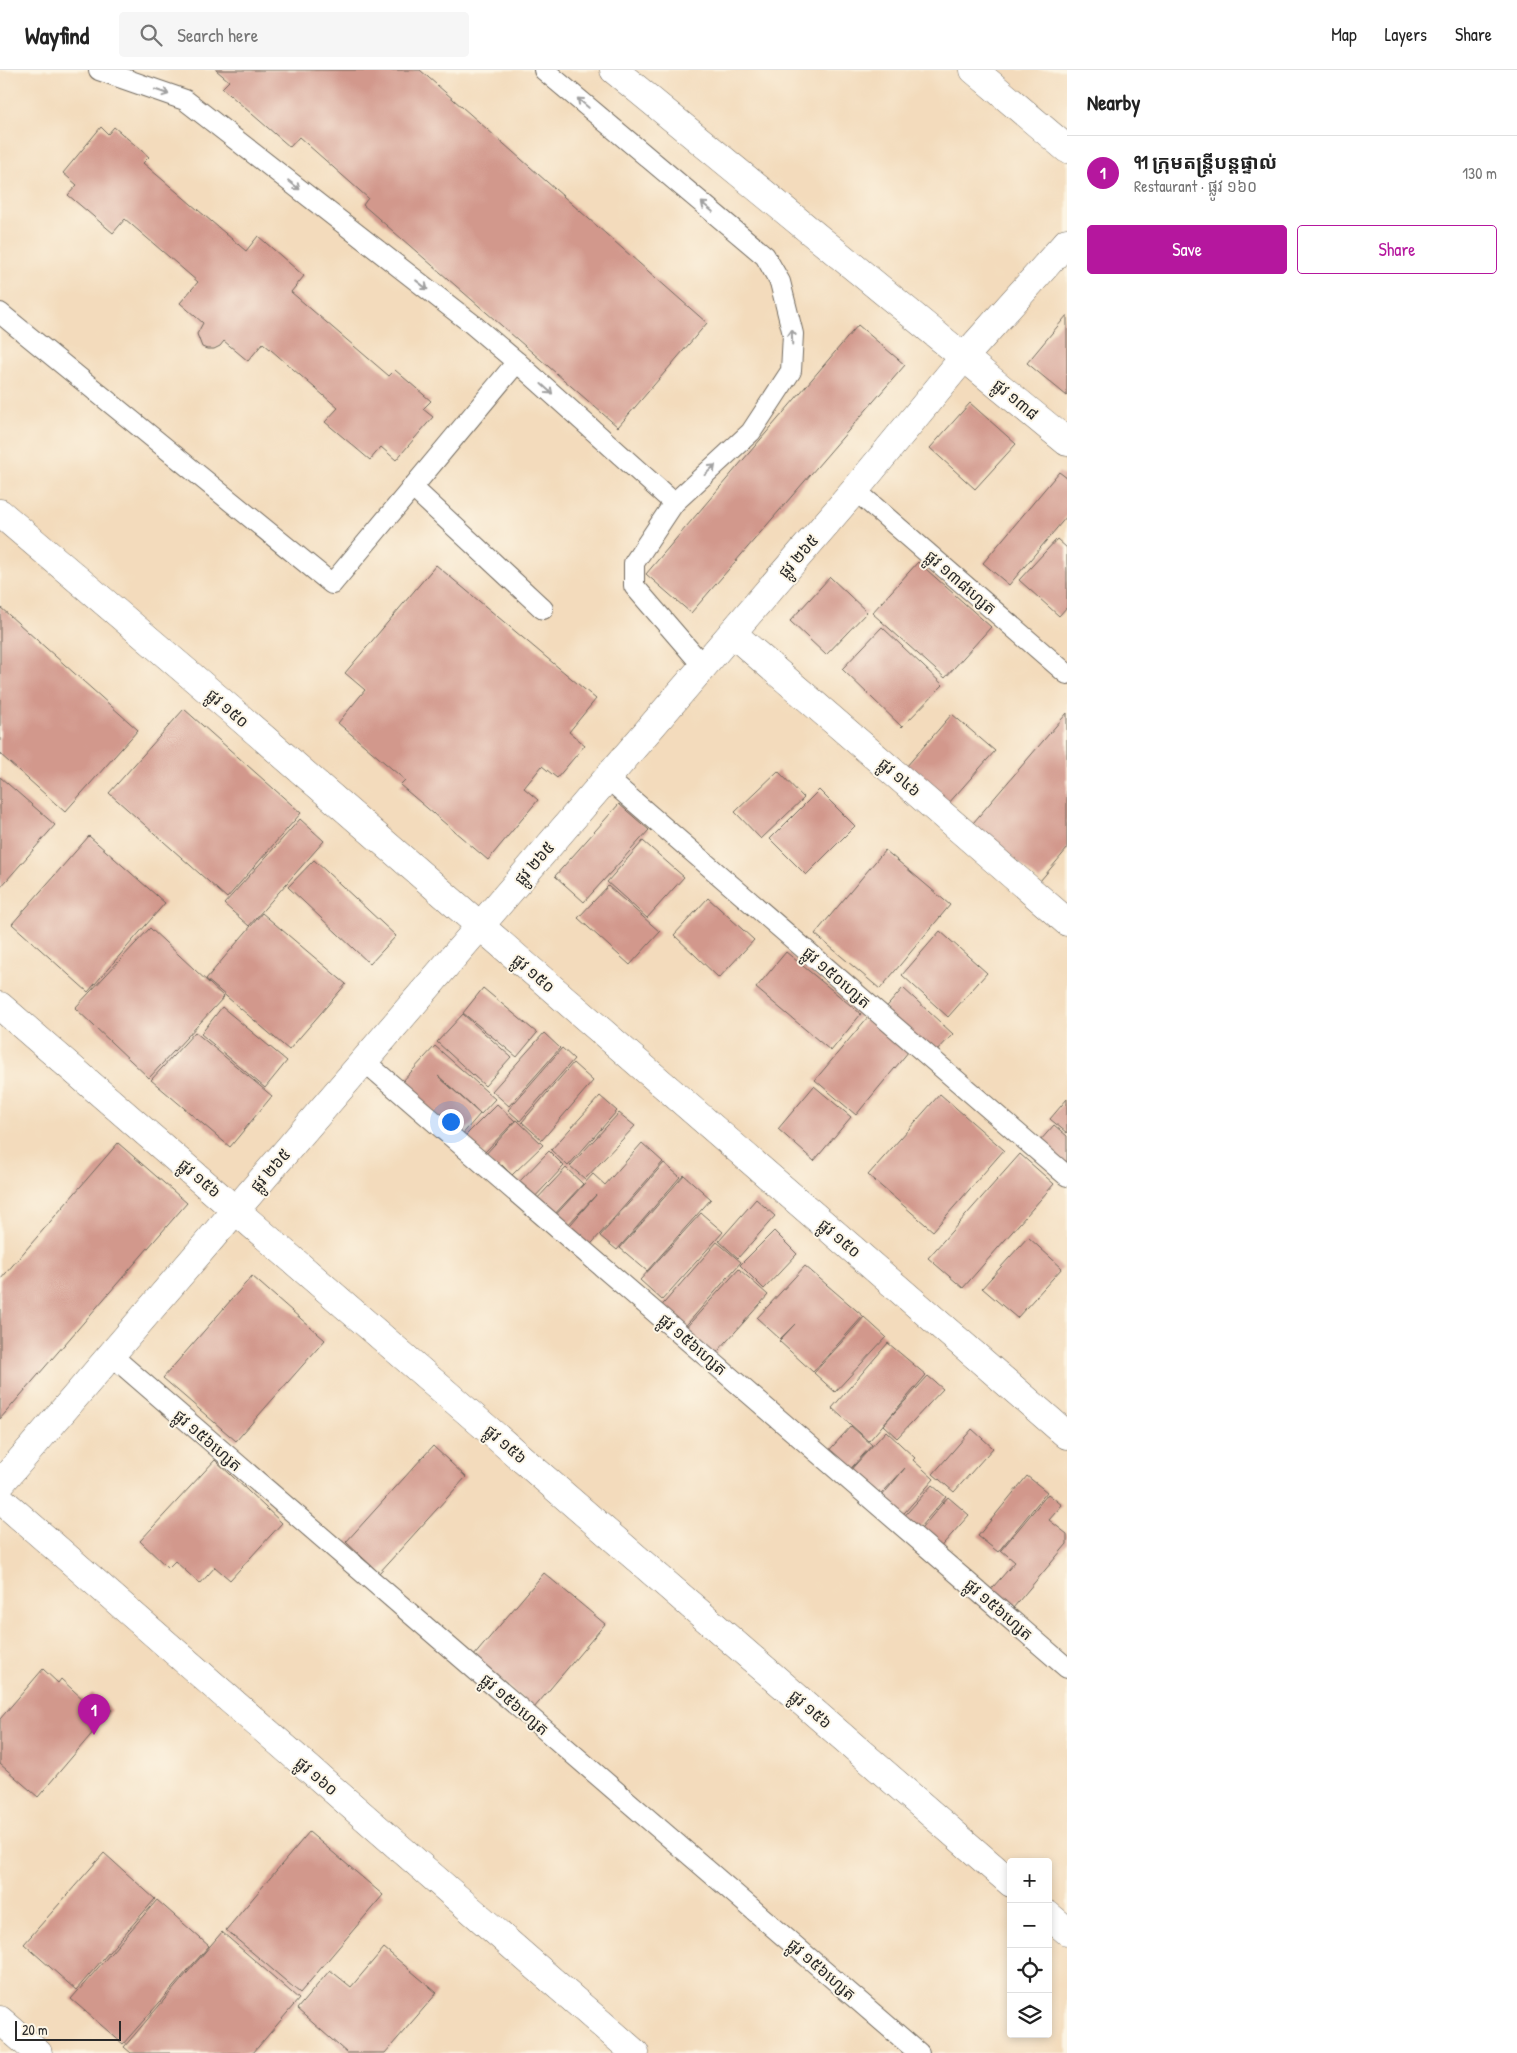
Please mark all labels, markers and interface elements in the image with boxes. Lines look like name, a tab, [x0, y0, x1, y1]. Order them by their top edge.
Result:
search box	[119, 12, 469, 57]
text: Wayfind	[25, 19, 89, 51]
icon: search	[137, 21, 165, 49]
text: Search here	[177, 22, 258, 48]
text: Map	[1331, 22, 1357, 47]
text: Layers	[1385, 22, 1427, 47]
text: Share	[1455, 22, 1492, 47]
one-way arrow	[154, 88, 169, 97]
text: Nearby	[1087, 88, 1140, 117]
one-way arrow	[576, 97, 589, 108]
text: 91 ក្រុមតន្រ្តីបន្តផ្ទាល់	[1134, 149, 1277, 175]
text: 1	[1100, 162, 1106, 184]
text: 130 m	[1462, 162, 1497, 184]
text: Restaurant · ផ្លូវ ១៦០	[1134, 175, 1257, 197]
one-way arrow	[287, 180, 301, 190]
one-way arrow	[701, 202, 714, 213]
button: Save	[1087, 225, 1287, 274]
button: Share	[1297, 225, 1497, 274]
one-way arrow	[415, 280, 429, 290]
one-way arrow	[788, 329, 797, 345]
street label: ផ្លូវ ១៣៨	[986, 373, 1043, 427]
one-way arrow	[540, 383, 553, 394]
one-way arrow	[704, 464, 716, 476]
street label: ផ្លូវ ២៦៥	[773, 529, 826, 585]
street label: ផ្លូវ ១៣៨ហ្សេត	[918, 545, 1001, 622]
street label: ផ្លូវ ១៥០	[200, 683, 254, 735]
street label: ផ្លូវ ១៤៦	[872, 752, 926, 804]
street label: ផ្លូវ ២៦៥	[509, 836, 562, 892]
street label: ផ្លូវ ១៥០ហ្សេត	[796, 941, 876, 1016]
street label: ផ្លូវ ១៥០	[506, 948, 560, 1000]
your location	[438, 1109, 464, 1135]
street label: ផ្លូវ ២៦៥	[245, 1143, 298, 1199]
street label: ផ្លូវ ១៥៦	[172, 1153, 226, 1205]
street label: ផ្លូវ ១៥០	[812, 1213, 866, 1265]
street label: ផ្លូវ ១៥៦ហ្សេត	[652, 1308, 732, 1383]
street label: ផ្លូវ ១៥៦ហ្សេត	[167, 1404, 247, 1479]
street label: ផ្លូវ ១៥៦	[478, 1419, 532, 1471]
street label: ផ្លូវ ១៥៦ហ្សេត	[958, 1573, 1038, 1648]
street label: ផ្លូវ ១៥៦ហ្សេត	[474, 1668, 554, 1743]
street label: ផ្លូវ ១៥៦	[783, 1684, 837, 1736]
pin: 1	[78, 1694, 110, 1735]
street label: ផ្លូវ ១៦០	[289, 1751, 343, 1803]
map controls	[1007, 1858, 1052, 2038]
button: +	[1007, 1858, 1052, 1903]
button: −	[1007, 1903, 1052, 1948]
street label: ផ្លូវ ១៥៦ហ្សេត	[781, 1933, 861, 2008]
button: locate	[1007, 1948, 1052, 1993]
button: layers	[1007, 1993, 1052, 2038]
scale bar	[15, 2018, 121, 2041]
text: 20 m	[22, 2020, 48, 2039]

